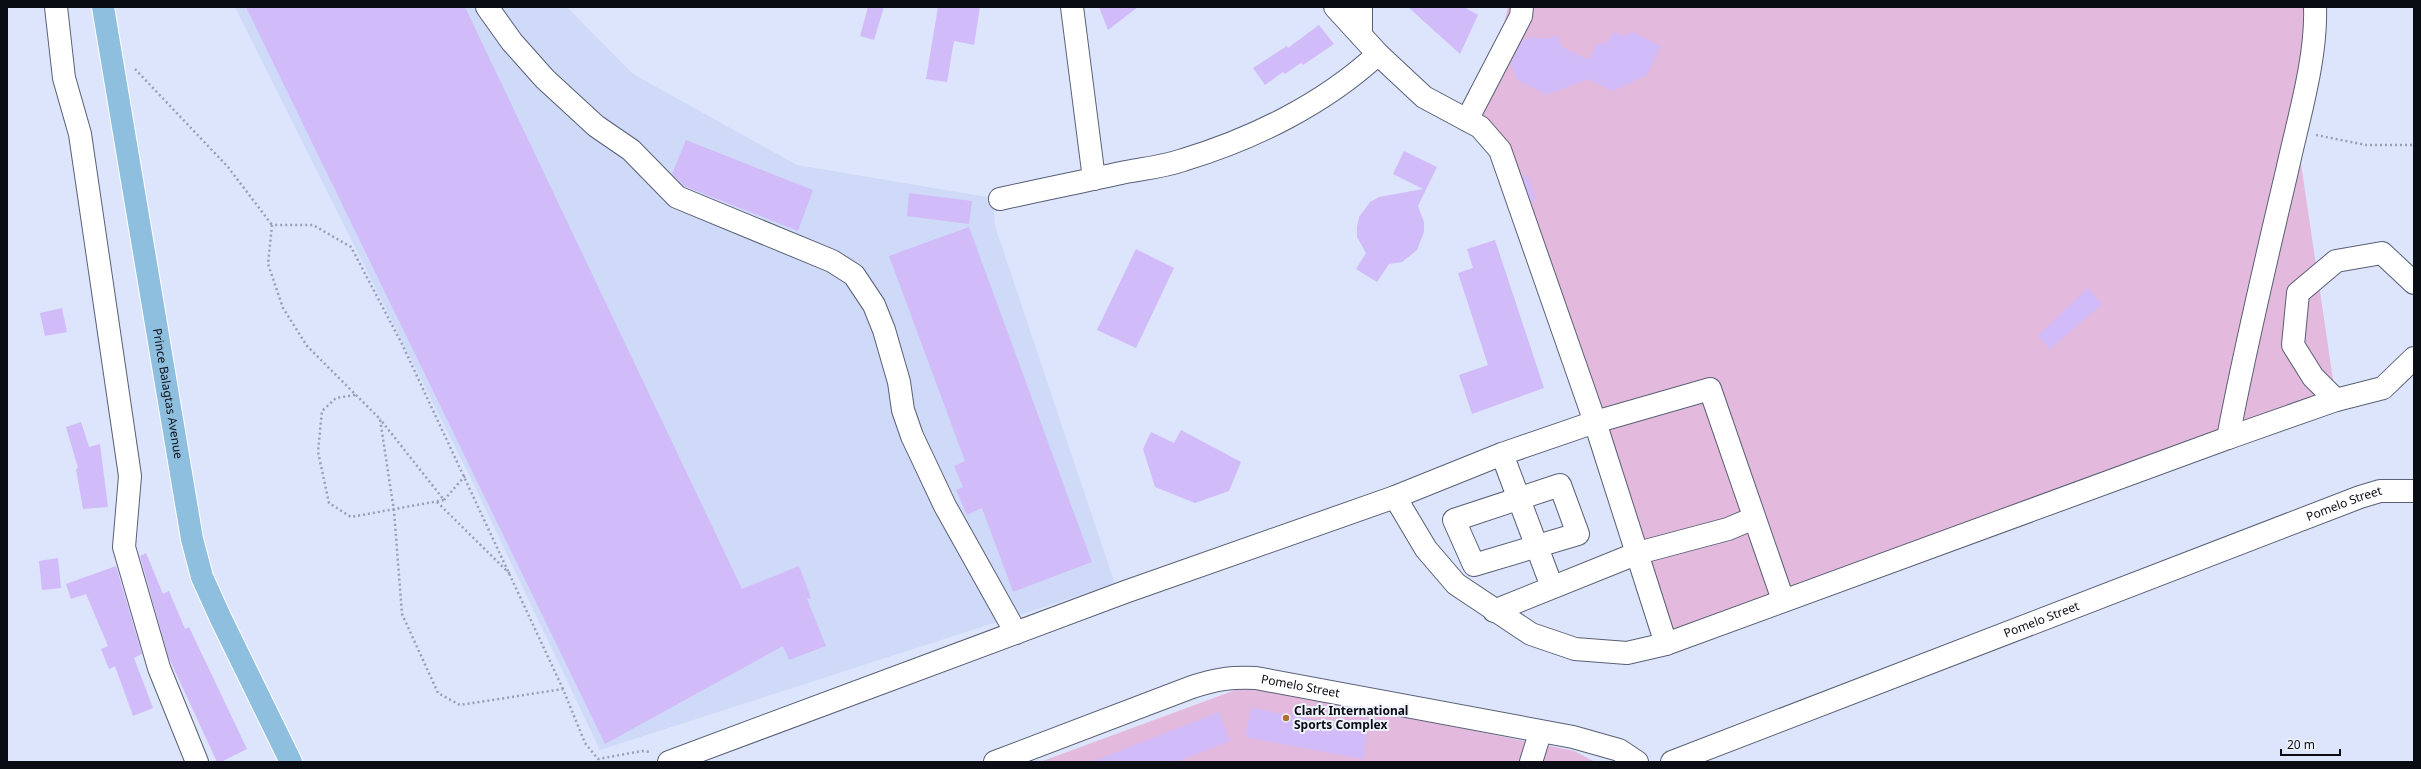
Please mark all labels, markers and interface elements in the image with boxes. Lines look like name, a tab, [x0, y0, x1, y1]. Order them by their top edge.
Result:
street label: Prince Balagtas Avenue	[149, 327, 188, 460]
street label: Pomelo Street	[2304, 482, 2385, 525]
street label: Pomelo Street	[2001, 597, 2082, 641]
street label: Pomelo Street	[1260, 670, 1342, 702]
place label: Clark International Sports Complex	[1294, 702, 1408, 733]
marker: Clark International Sports Complex	[1281, 713, 1291, 723]
scale bar	[2281, 731, 2340, 757]
text: 20 m	[2287, 736, 2315, 753]

